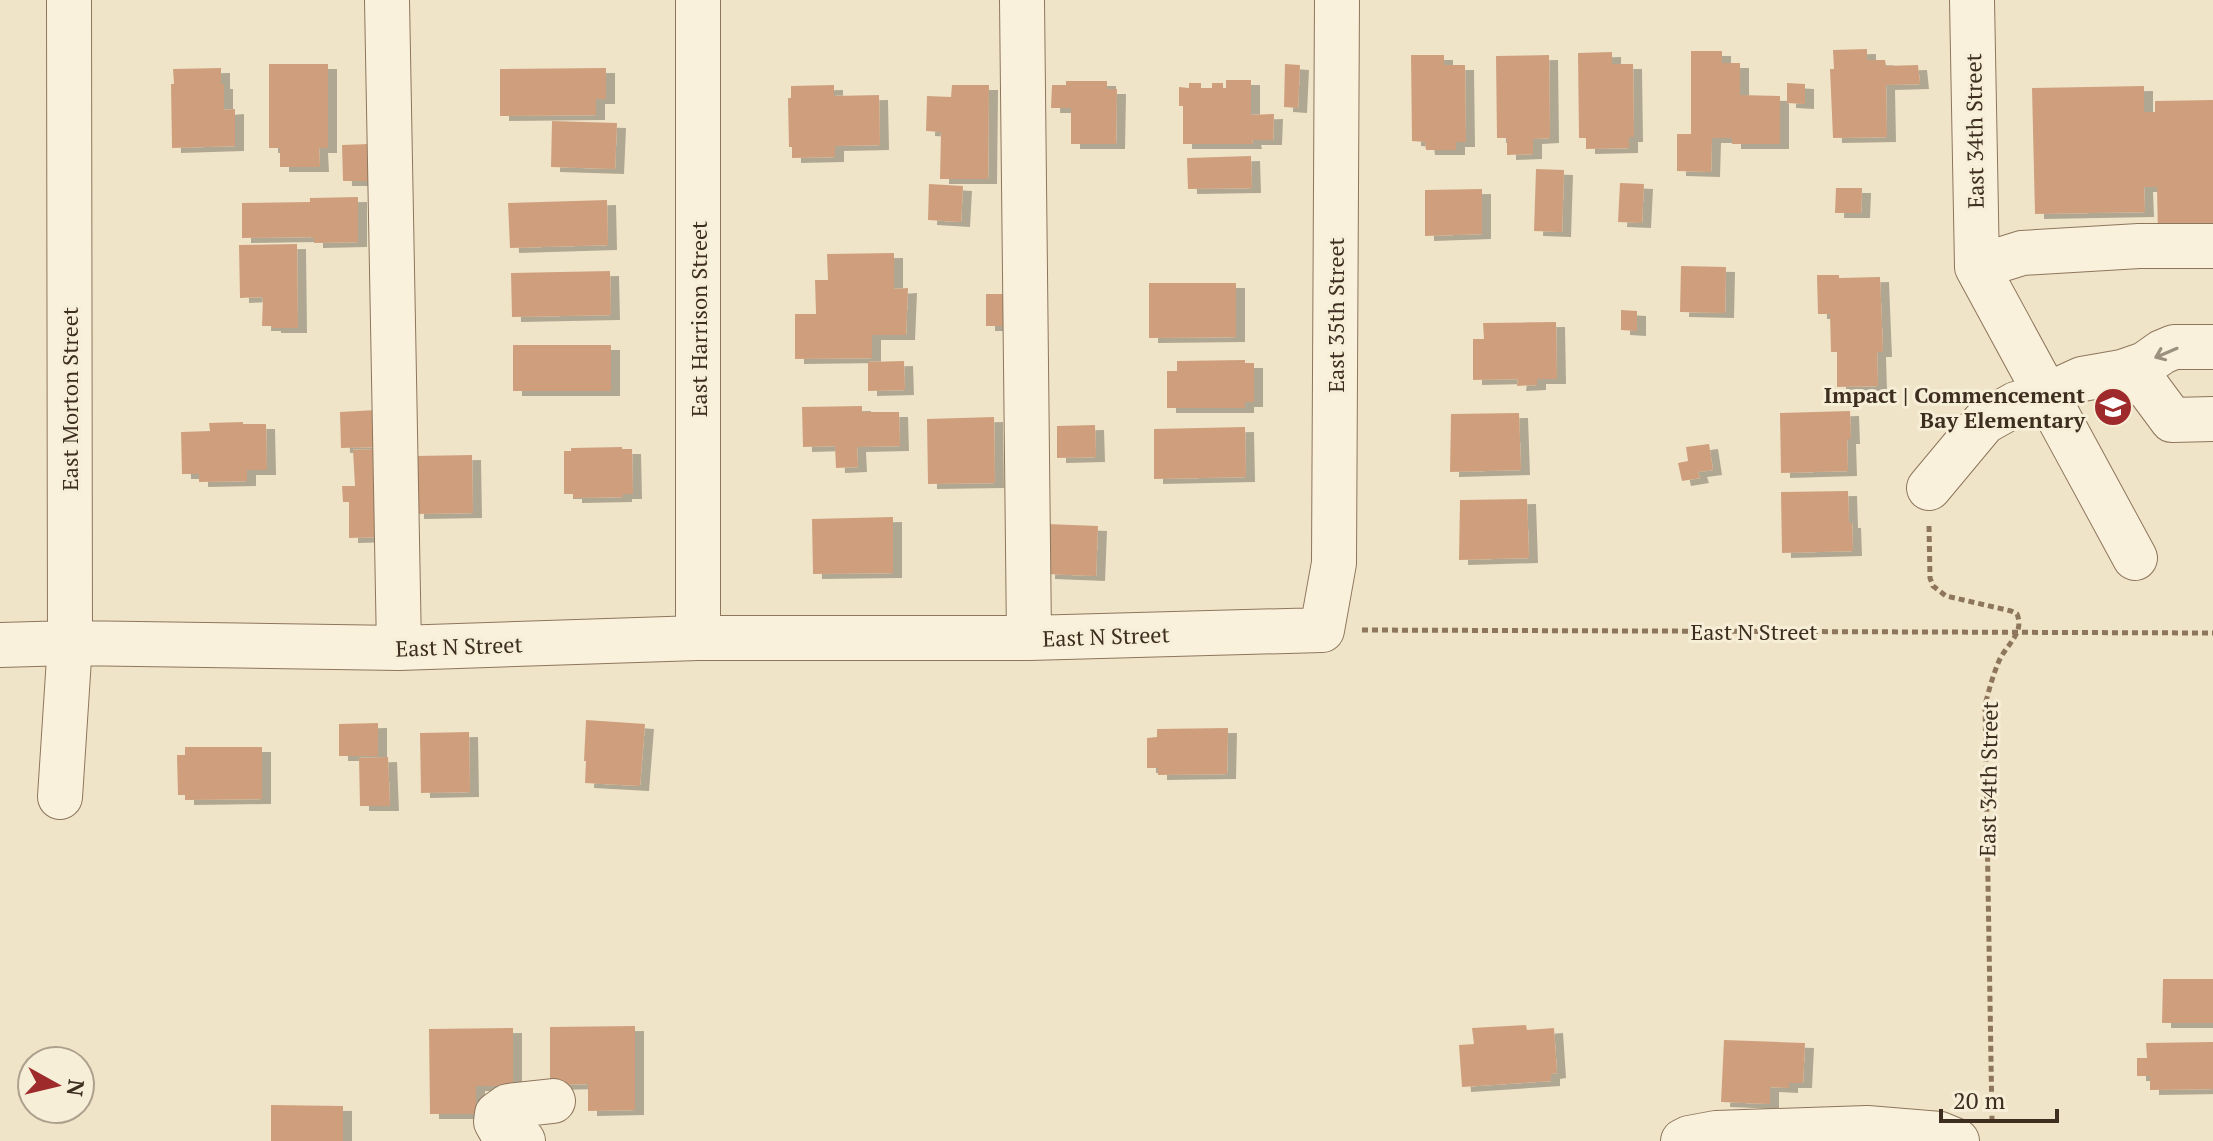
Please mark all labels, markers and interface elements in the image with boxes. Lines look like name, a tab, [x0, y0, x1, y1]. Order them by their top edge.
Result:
street label: East 34th Street	[1958, 53, 1990, 209]
street label: East Harrison Street	[684, 221, 713, 417]
street label: East 35th Street	[1321, 237, 1350, 393]
street label: East Morton Street	[55, 307, 84, 491]
one-way arrow	[2154, 346, 2178, 361]
place label: Impact | Commencement Bay Elementary	[1824, 380, 2085, 434]
school or university icon: Impact | Commencement Bay Elementary	[2092, 386, 2134, 428]
street label: East N Street	[1690, 617, 1818, 646]
street label: East N Street	[1042, 619, 1170, 653]
street label: East N Street	[395, 629, 523, 663]
street label: East 34th Street	[1972, 701, 2004, 857]
north arrow	[16, 1045, 96, 1125]
scale bar	[1941, 1073, 2057, 1123]
text: N	[61, 1078, 92, 1098]
text: 20 m	[1953, 1084, 2005, 1116]

